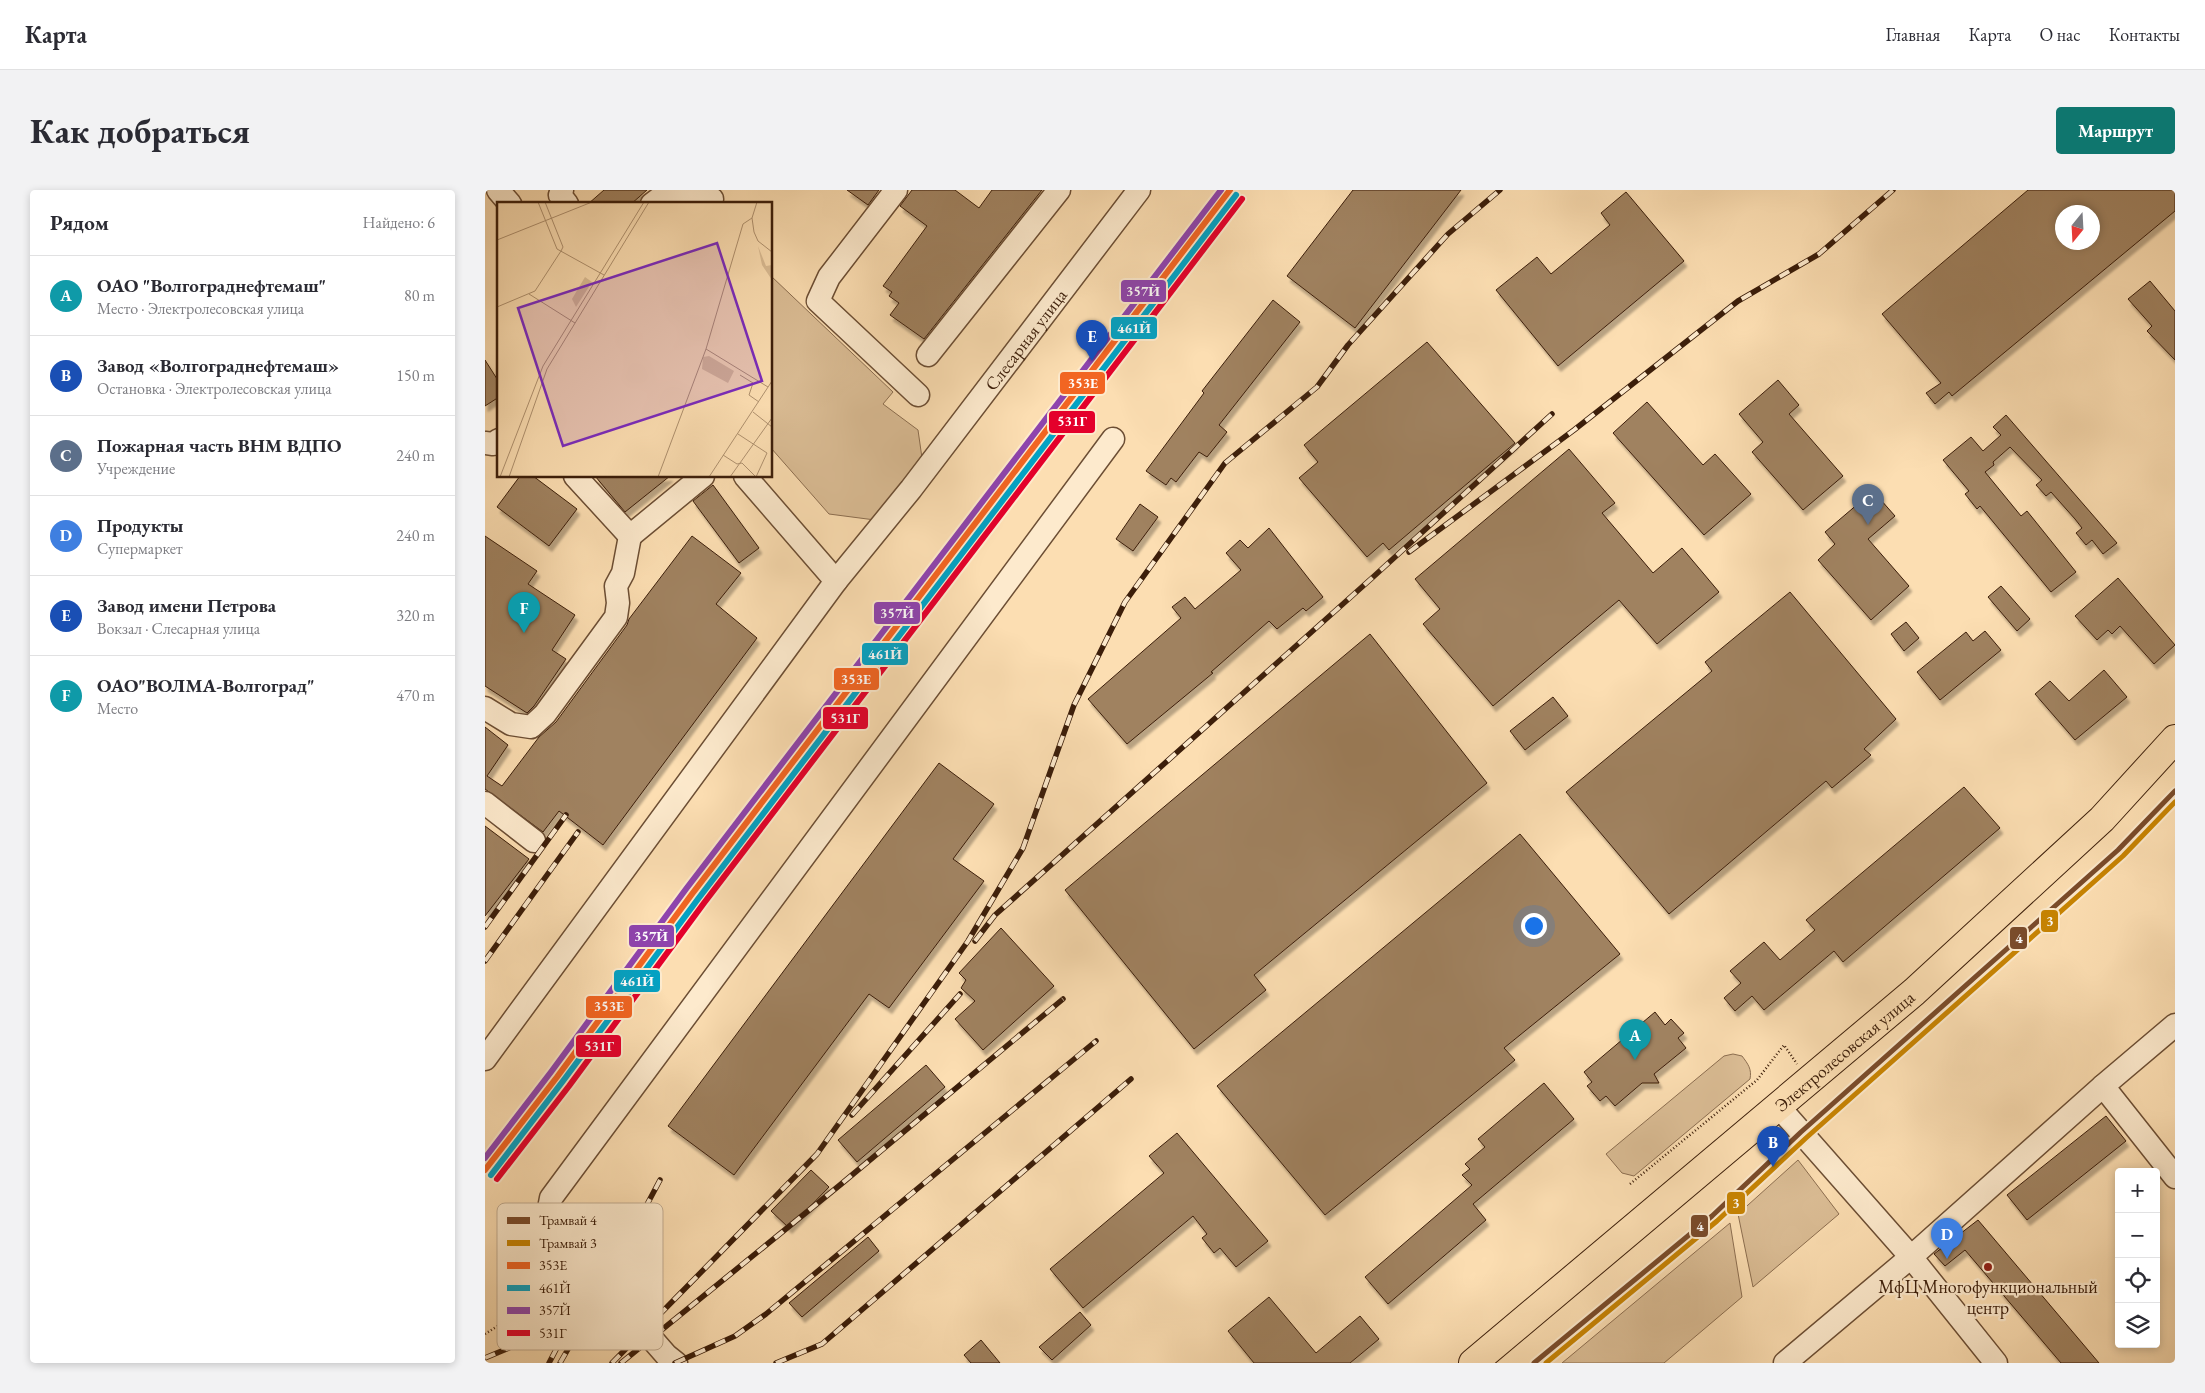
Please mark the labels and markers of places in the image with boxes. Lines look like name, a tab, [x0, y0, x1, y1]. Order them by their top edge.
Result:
pin: E	[1076, 320, 1108, 361]
pin: C	[1852, 484, 1884, 525]
pin: F	[508, 592, 540, 633]
pin: A	[1619, 1019, 1651, 1060]
pin: B	[1757, 1126, 1789, 1167]
pin: D	[1931, 1218, 1963, 1259]
marker: МфЦ Многофункциональный центр	[1982, 1261, 1994, 1273]
place label: МфЦ Многофункциональный центр	[1878, 1275, 2098, 1319]

